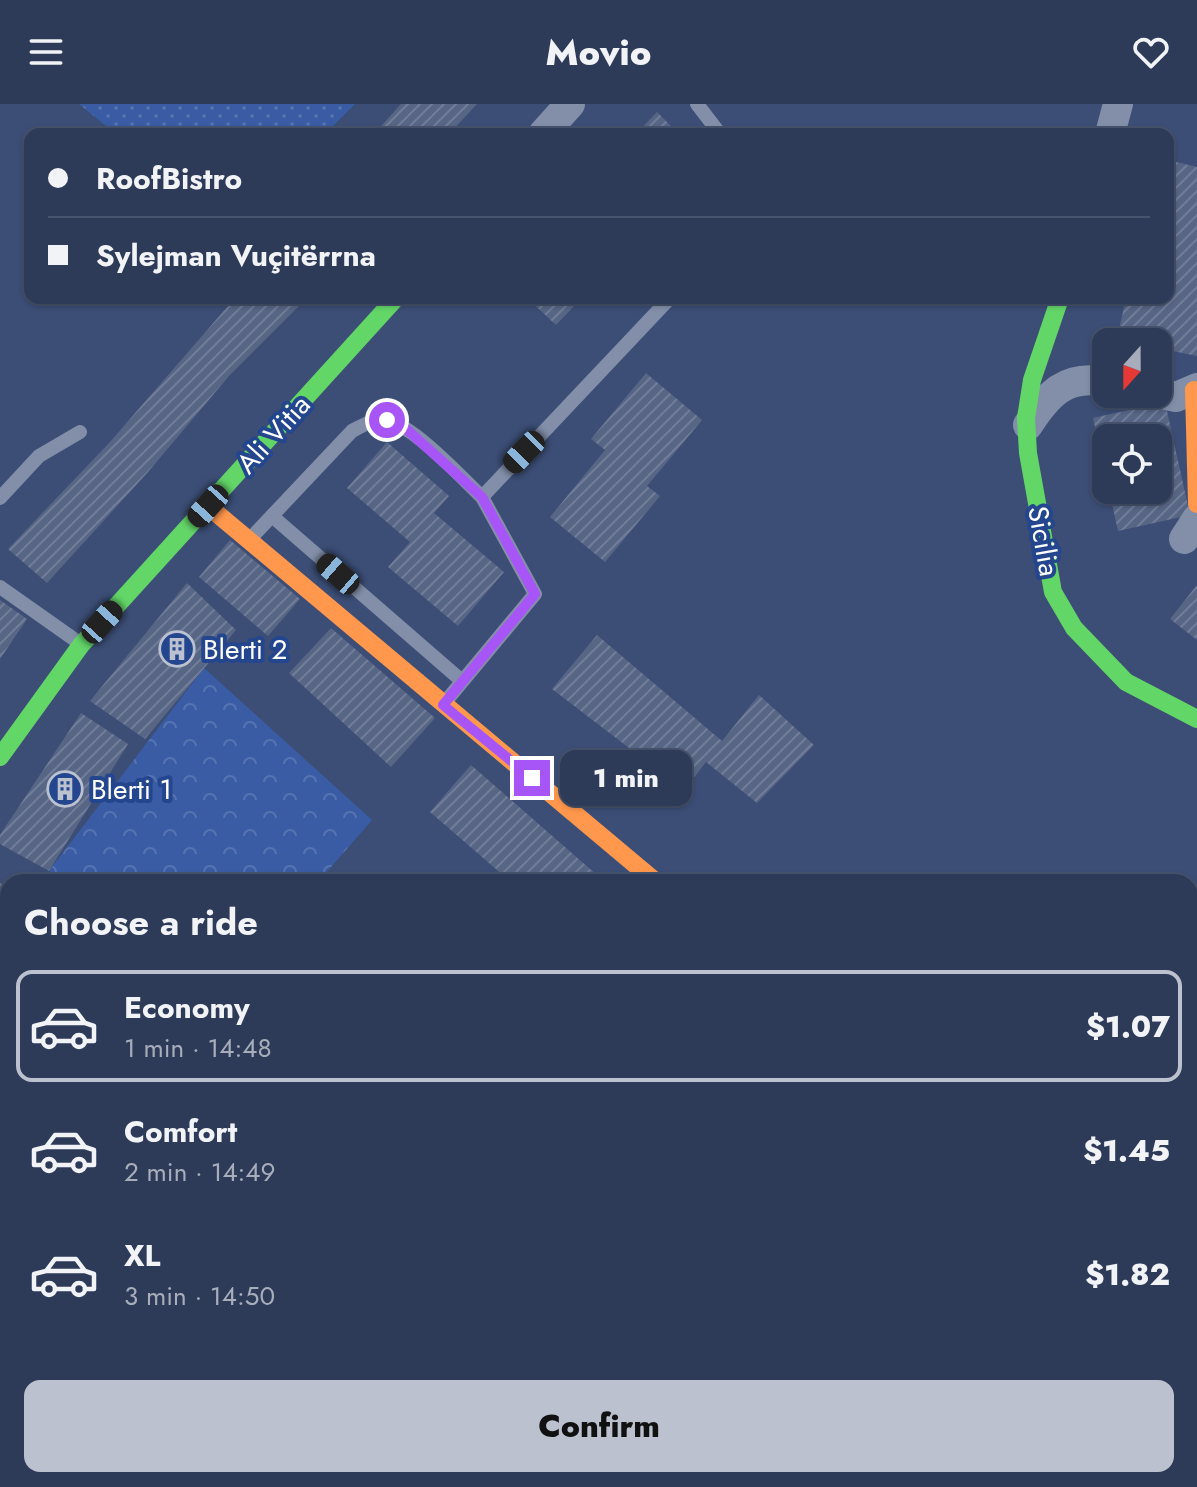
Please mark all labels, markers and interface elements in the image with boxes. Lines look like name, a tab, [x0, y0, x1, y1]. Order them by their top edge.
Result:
text: Movio	[546, 26, 651, 78]
icon: menu	[24, 30, 68, 74]
icon: heart	[1129, 30, 1173, 74]
text: RoofBistro	[96, 157, 242, 200]
text: Sylejman Vuçitërrna	[96, 234, 376, 277]
north arrow	[1092, 328, 1172, 408]
map controls	[1092, 328, 1172, 504]
street label: Ali Vitia	[227, 386, 320, 483]
route start	[369, 402, 405, 438]
button: locate	[1092, 424, 1172, 504]
car	[499, 426, 549, 478]
car	[183, 480, 233, 532]
street label: Sicilia	[1017, 503, 1070, 579]
car	[312, 549, 364, 599]
car	[77, 596, 127, 648]
place label: Blerti 2	[203, 629, 287, 670]
building icon: Blerti 2	[158, 630, 196, 668]
callout: 1 min	[560, 750, 692, 806]
text: 1 min	[593, 759, 659, 797]
route end	[514, 760, 550, 796]
place label: Blerti 1	[91, 769, 172, 810]
building icon: Blerti 1	[46, 770, 84, 808]
text: Choose a ride	[24, 896, 258, 948]
text: Economy	[124, 986, 250, 1029]
icon: car	[28, 990, 100, 1062]
text: $1.07	[1086, 1005, 1170, 1048]
text: 1 min · 14:48	[124, 1029, 272, 1067]
text: Comfort	[124, 1110, 237, 1153]
icon: car	[28, 1114, 100, 1186]
text: $1.45	[1083, 1129, 1170, 1172]
text: 2 min · 14:49	[124, 1153, 275, 1191]
text: XL	[124, 1234, 160, 1277]
icon: car	[28, 1238, 100, 1310]
text: $1.82	[1085, 1253, 1170, 1296]
text: 3 min · 14:50	[124, 1277, 275, 1315]
button: Confirm	[24, 1380, 1174, 1472]

